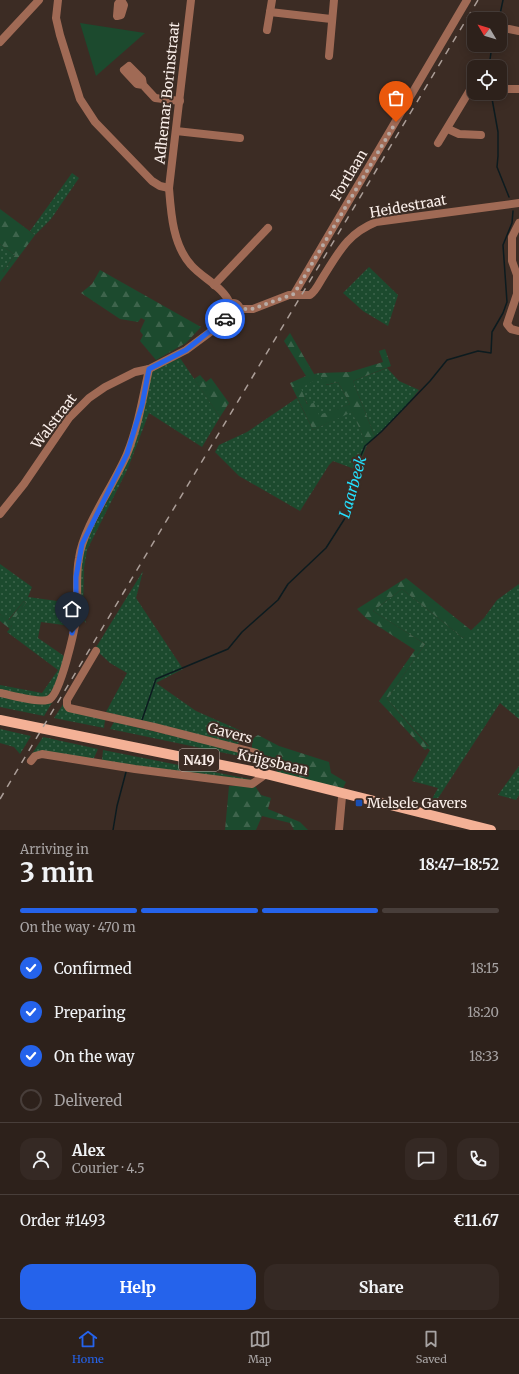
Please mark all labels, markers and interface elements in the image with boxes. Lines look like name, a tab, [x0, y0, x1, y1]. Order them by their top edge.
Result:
north arrow	[467, 12, 507, 52]
map controls	[467, 12, 507, 100]
street label: Adhemar Borinstraat	[150, 21, 183, 166]
button: locate	[467, 60, 507, 100]
pin	[379, 81, 413, 122]
icon: bag	[385, 87, 407, 109]
street label: Fortlaan	[327, 146, 371, 204]
street label: Heidestraat	[368, 190, 448, 222]
courier	[205, 299, 245, 339]
icon: car	[214, 308, 236, 330]
street label: Walstraat	[27, 389, 81, 453]
water label: Laarbeek	[335, 453, 371, 520]
pin	[55, 592, 89, 633]
icon: home	[61, 598, 83, 620]
street label: Gavers	[206, 719, 254, 747]
street label: Krijgsbaan	[236, 745, 310, 779]
road number: N419	[179, 749, 219, 771]
place label: Melsele Gavers	[367, 794, 467, 812]
marker: Melsele Gavers	[354, 798, 364, 808]
text: Arriving in	[20, 841, 89, 858]
text: 18:47–18:52	[419, 855, 499, 874]
text: 3 min	[20, 856, 94, 889]
text: On the way · 470 m	[20, 919, 136, 936]
icon: check	[20, 957, 42, 979]
text: Confirmed	[54, 959, 132, 978]
text: 18:15	[470, 960, 499, 977]
icon: check	[20, 1001, 42, 1023]
text: Preparing	[54, 1003, 126, 1022]
text: 18:20	[467, 1004, 499, 1021]
icon: check	[20, 1045, 42, 1067]
text: On the way	[54, 1047, 135, 1066]
text: 18:33	[469, 1048, 499, 1065]
text: Delivered	[54, 1091, 122, 1110]
button: person	[20, 1138, 62, 1180]
button: chat	[405, 1138, 447, 1180]
button: phone	[457, 1138, 499, 1180]
text: Alex	[72, 1141, 105, 1160]
text: Courier · 4.5	[72, 1160, 145, 1177]
text: Order #1493	[20, 1211, 106, 1230]
text: €11.67	[453, 1211, 499, 1230]
button: Help	[20, 1264, 256, 1310]
button: Share	[264, 1264, 499, 1310]
tab: Home	[72, 1328, 104, 1366]
tab: Map	[248, 1328, 271, 1366]
tab: Saved	[416, 1328, 447, 1366]

